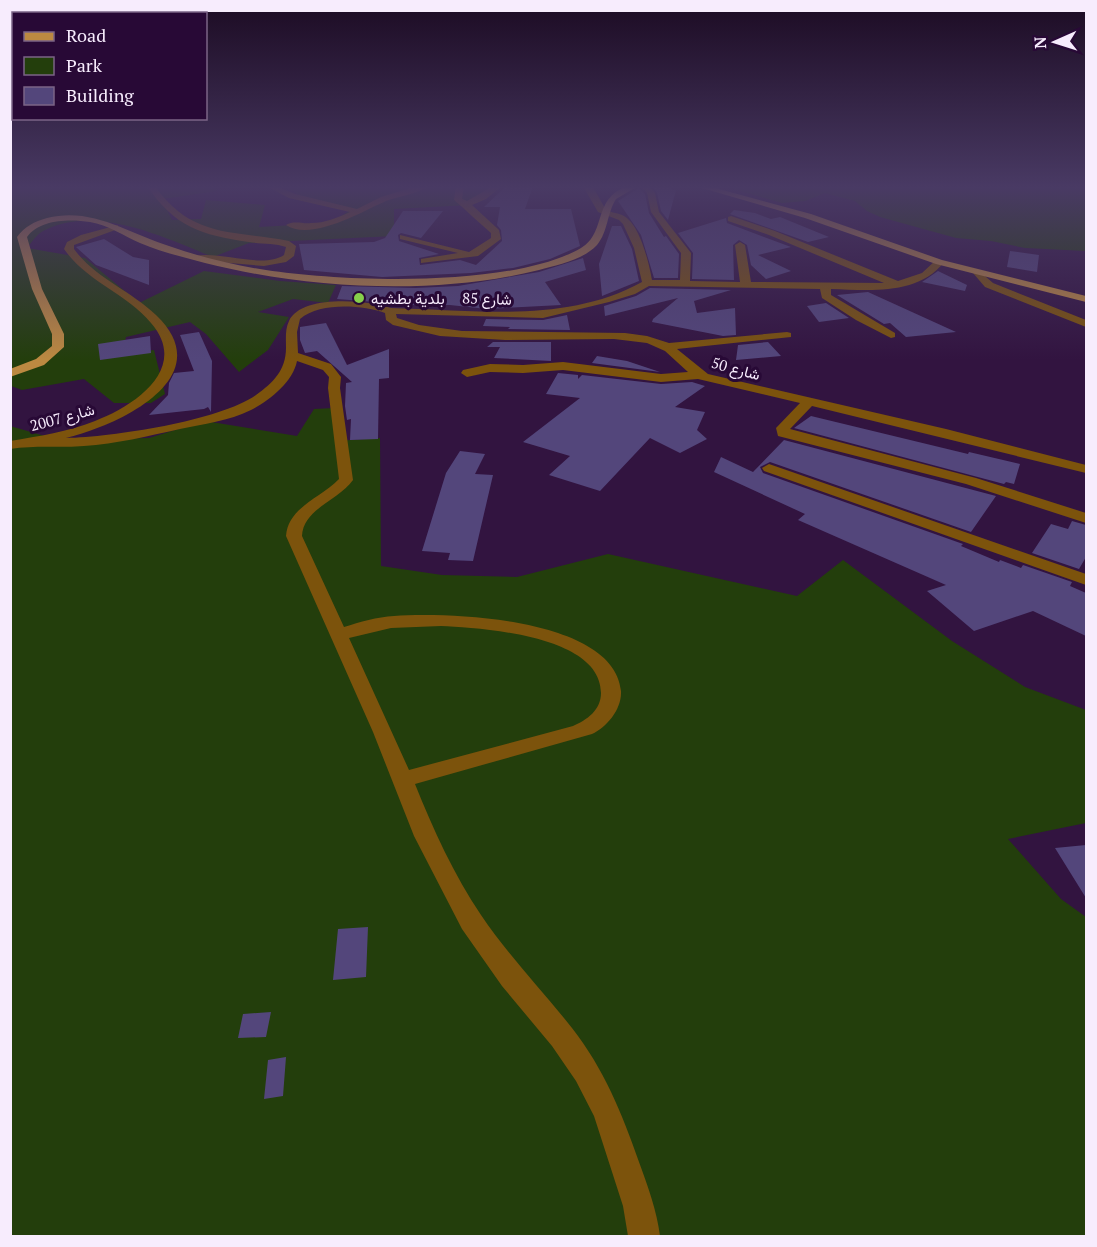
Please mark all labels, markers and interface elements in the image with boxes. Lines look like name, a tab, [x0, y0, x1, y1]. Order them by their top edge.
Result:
legend	[12, 12, 207, 120]
north arrow	[1025, 12, 1085, 72]
text: Road	[66, 23, 106, 47]
text: N	[1029, 36, 1051, 49]
text: Park	[66, 53, 103, 77]
text: Building	[66, 83, 134, 107]
street label: شارع 85	[462, 287, 512, 311]
place label: بلدية بطشيه	[371, 288, 445, 308]
marker: بلدية بطشيه	[352, 291, 366, 305]
street label: شارع 50	[709, 352, 763, 386]
street label: شارع 2007	[28, 399, 97, 437]

